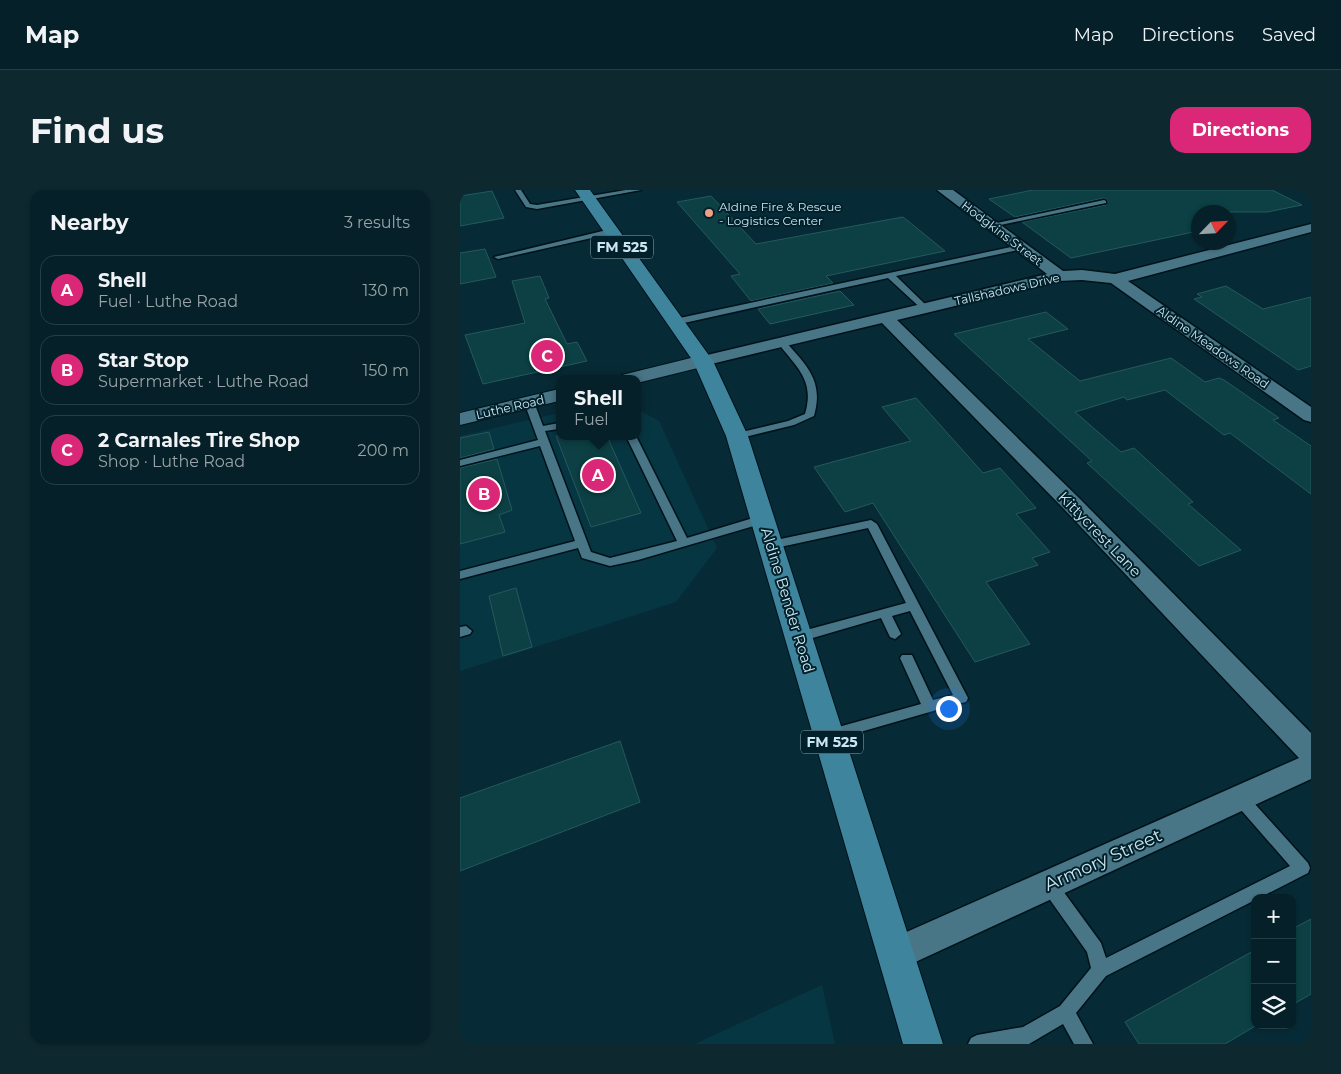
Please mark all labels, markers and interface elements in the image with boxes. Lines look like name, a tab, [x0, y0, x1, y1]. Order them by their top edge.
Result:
text: Map	[25, 20, 79, 49]
text: Map	[1074, 24, 1114, 46]
text: Directions	[1142, 24, 1234, 46]
text: Saved	[1262, 24, 1316, 46]
button: Directions	[1170, 107, 1311, 153]
text: Find us	[30, 109, 164, 152]
street label: Hodgkins Street	[959, 198, 1046, 268]
place label: Aldine Fire & Rescue - Logistics Center	[719, 199, 842, 228]
north arrow	[1191, 205, 1236, 250]
marker: Aldine Fire & Rescue - Logistics Center	[703, 207, 715, 219]
text: Nearby	[50, 210, 129, 235]
text: 3 results	[344, 213, 410, 232]
road number: FM 525	[591, 236, 653, 258]
text: Shell	[98, 269, 147, 292]
street label: Tallshadows Drive	[953, 270, 1061, 308]
text: A	[61, 281, 73, 300]
text: 130 m	[362, 281, 409, 300]
text: Fuel · Luthe Road	[98, 292, 238, 311]
street label: Aldine Meadows Road	[1154, 303, 1272, 391]
pin: C	[531, 337, 563, 375]
text: Star Stop	[98, 349, 189, 372]
text: B	[61, 361, 73, 380]
text: 150 m	[362, 361, 409, 380]
text: Supermarket · Luthe Road	[98, 372, 309, 391]
popup	[556, 375, 641, 440]
text: Shell	[574, 387, 623, 410]
street label: Luthe Road	[474, 392, 546, 422]
text: Fuel	[574, 410, 609, 429]
text: 2 Carnales Tire Shop	[98, 429, 300, 452]
text: C	[61, 441, 73, 460]
text: 200 m	[358, 441, 409, 460]
text: Shop · Luthe Road	[98, 452, 245, 471]
pin: A	[582, 456, 614, 494]
pin: B	[468, 475, 500, 513]
street label: Kittycrest Lane	[1054, 487, 1146, 581]
street label: Aldine Bender Road	[757, 525, 819, 675]
your location	[936, 696, 962, 722]
road number: FM 525	[801, 730, 863, 754]
street label: Armory Street	[1041, 824, 1165, 896]
map controls	[1251, 894, 1296, 1029]
button: +	[1251, 894, 1296, 939]
button: −	[1251, 939, 1296, 984]
button: layers	[1251, 984, 1296, 1029]

